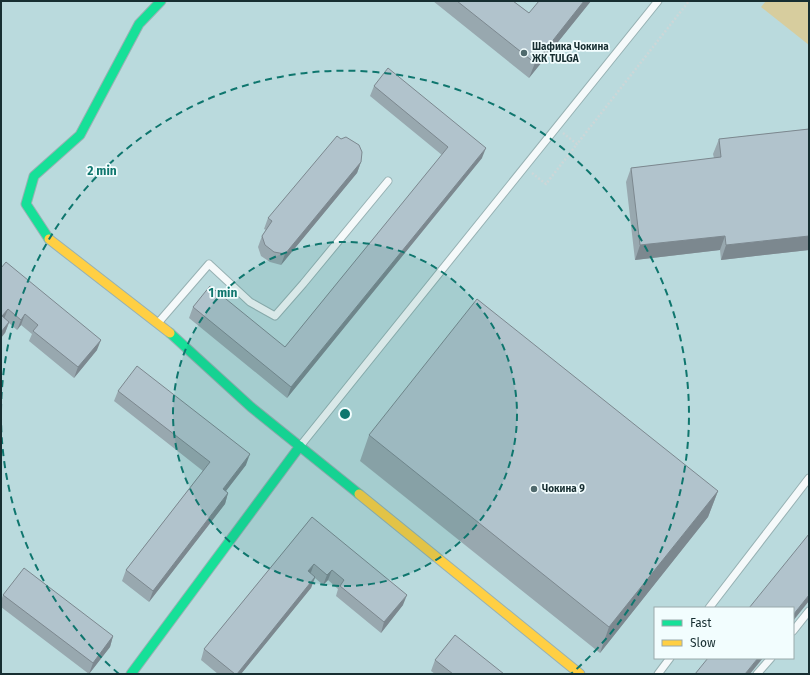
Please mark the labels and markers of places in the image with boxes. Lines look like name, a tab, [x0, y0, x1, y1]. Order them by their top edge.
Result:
place label: Шафика Чокина ЖК TULGA	[531, 41, 609, 65]
marker: Шафика Чокина ЖК TULGA	[519, 48, 529, 58]
centre of rings	[338, 407, 352, 421]
place label: Чокина 9	[542, 483, 585, 495]
marker: Чокина 9	[529, 484, 539, 494]

